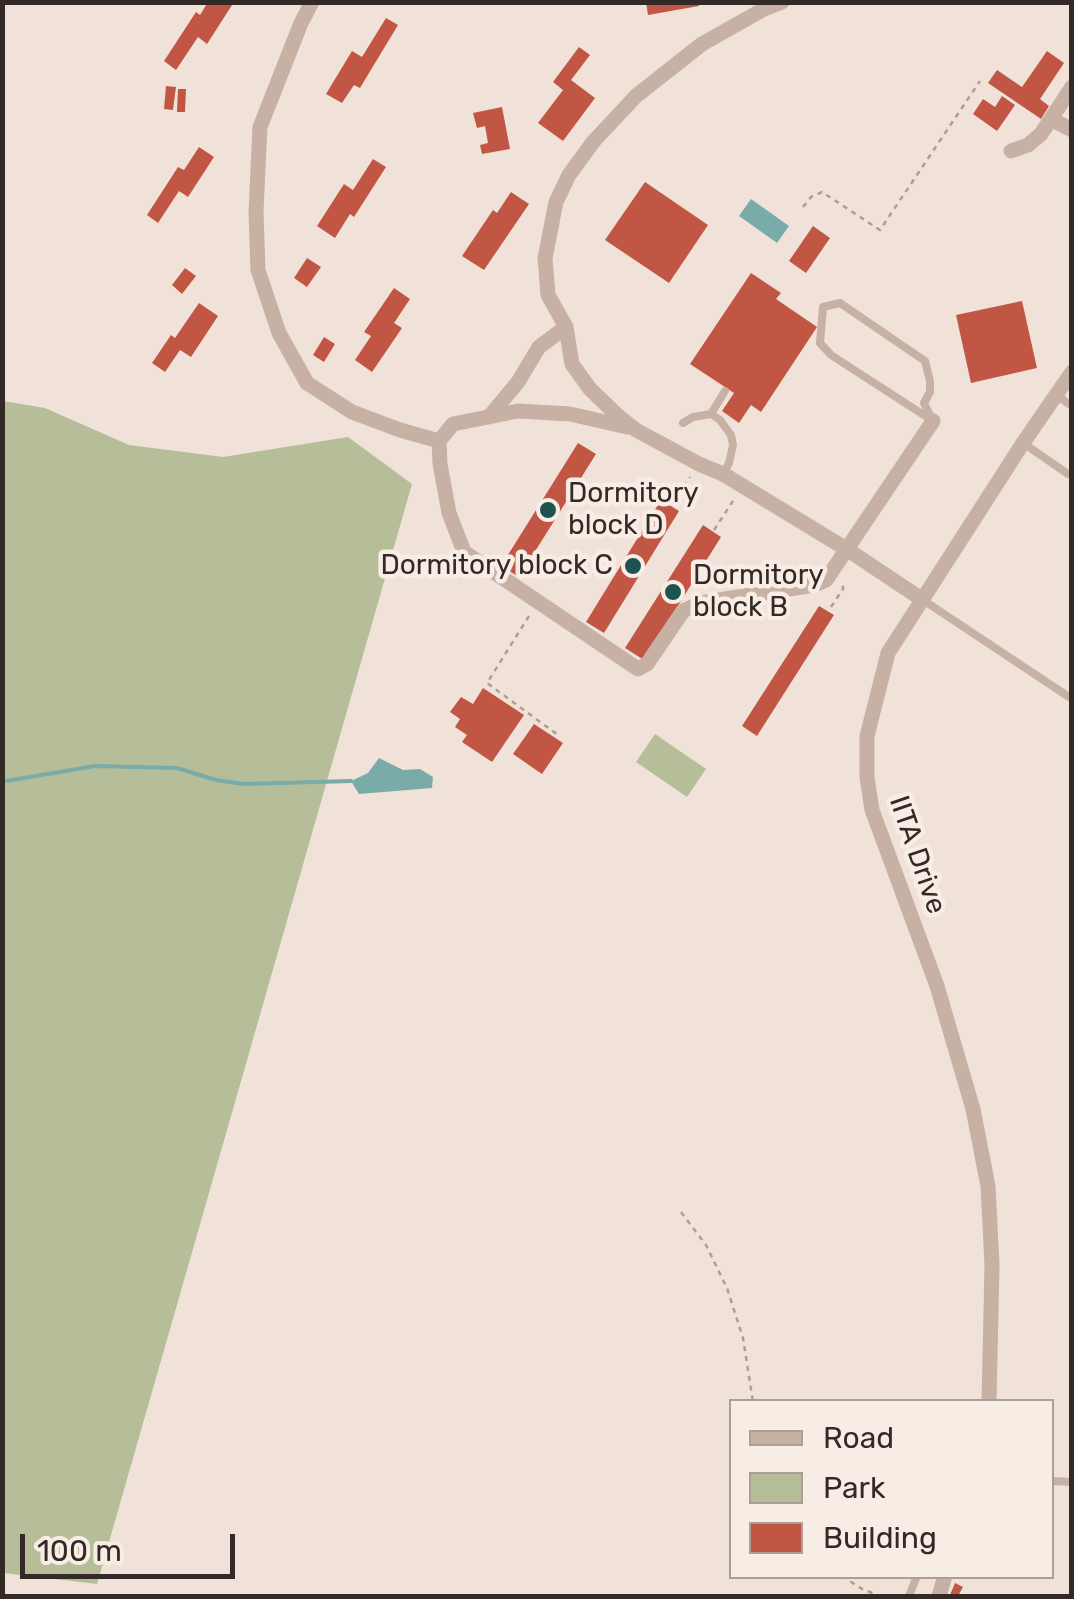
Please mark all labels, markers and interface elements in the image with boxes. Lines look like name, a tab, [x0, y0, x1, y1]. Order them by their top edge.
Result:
place label: Dormitory block D	[568, 477, 699, 543]
marker: Dormitory block D	[537, 499, 559, 521]
place label: Dormitory block C	[380, 549, 613, 583]
marker: Dormitory block C	[622, 555, 644, 577]
place label: Dormitory block B	[693, 559, 824, 625]
marker: Dormitory block B	[662, 581, 684, 603]
street label: IITA Drive	[881, 792, 953, 918]
legend	[729, 1399, 1054, 1579]
text: Road	[823, 1420, 894, 1456]
text: Park	[823, 1470, 885, 1506]
scale bar	[25, 1514, 240, 1576]
text: Building	[823, 1520, 937, 1556]
text: 100 m	[37, 1533, 122, 1569]

